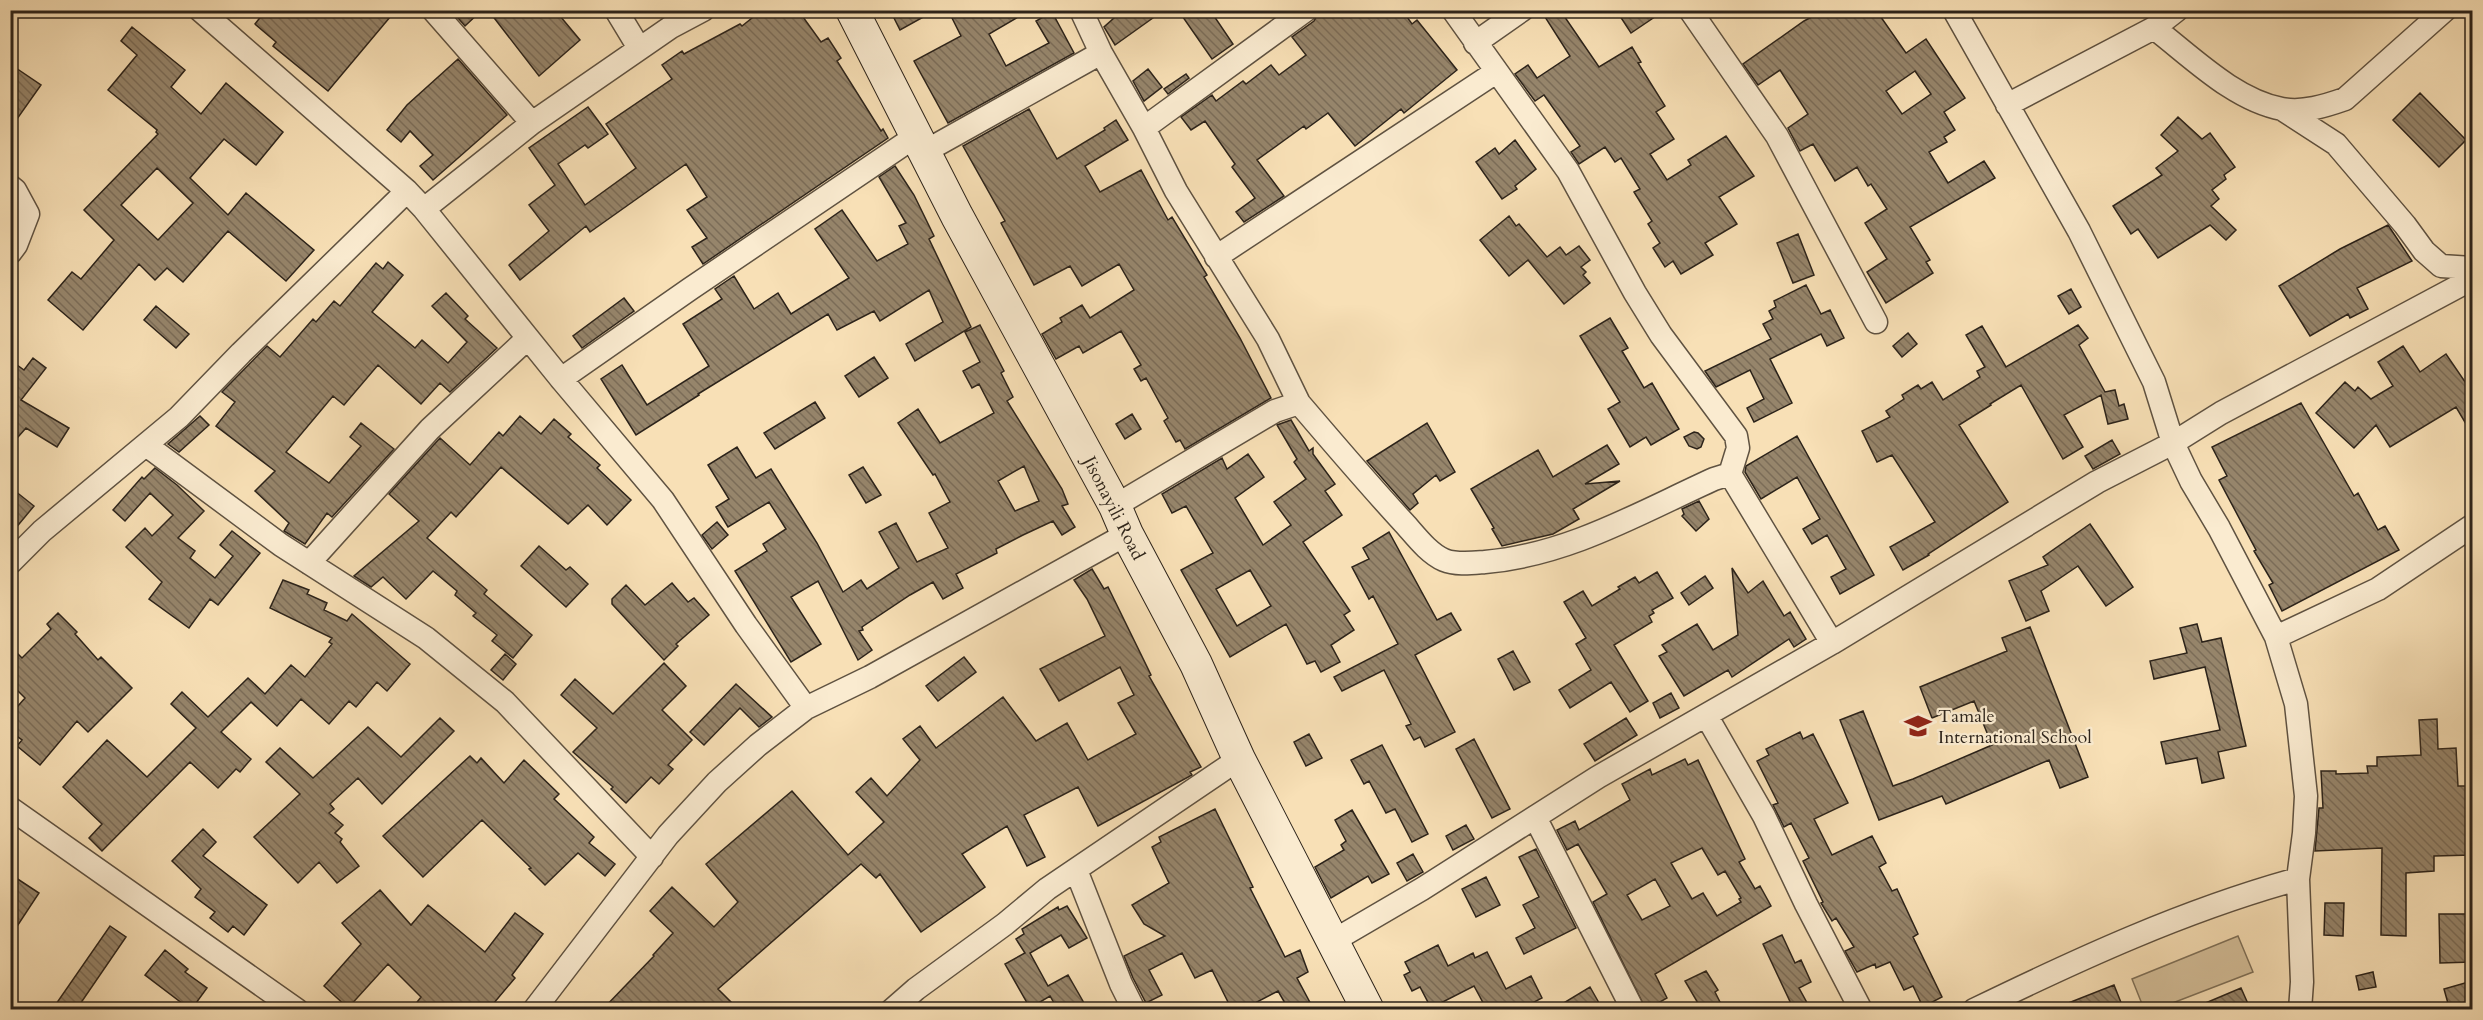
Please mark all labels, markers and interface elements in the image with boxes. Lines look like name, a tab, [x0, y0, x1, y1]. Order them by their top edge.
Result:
street label: Jisonayili Road	[1075, 449, 1151, 565]
place label: Tamale International School	[1938, 704, 2092, 750]
school or university icon: Tamale International School	[1903, 711, 1933, 741]

